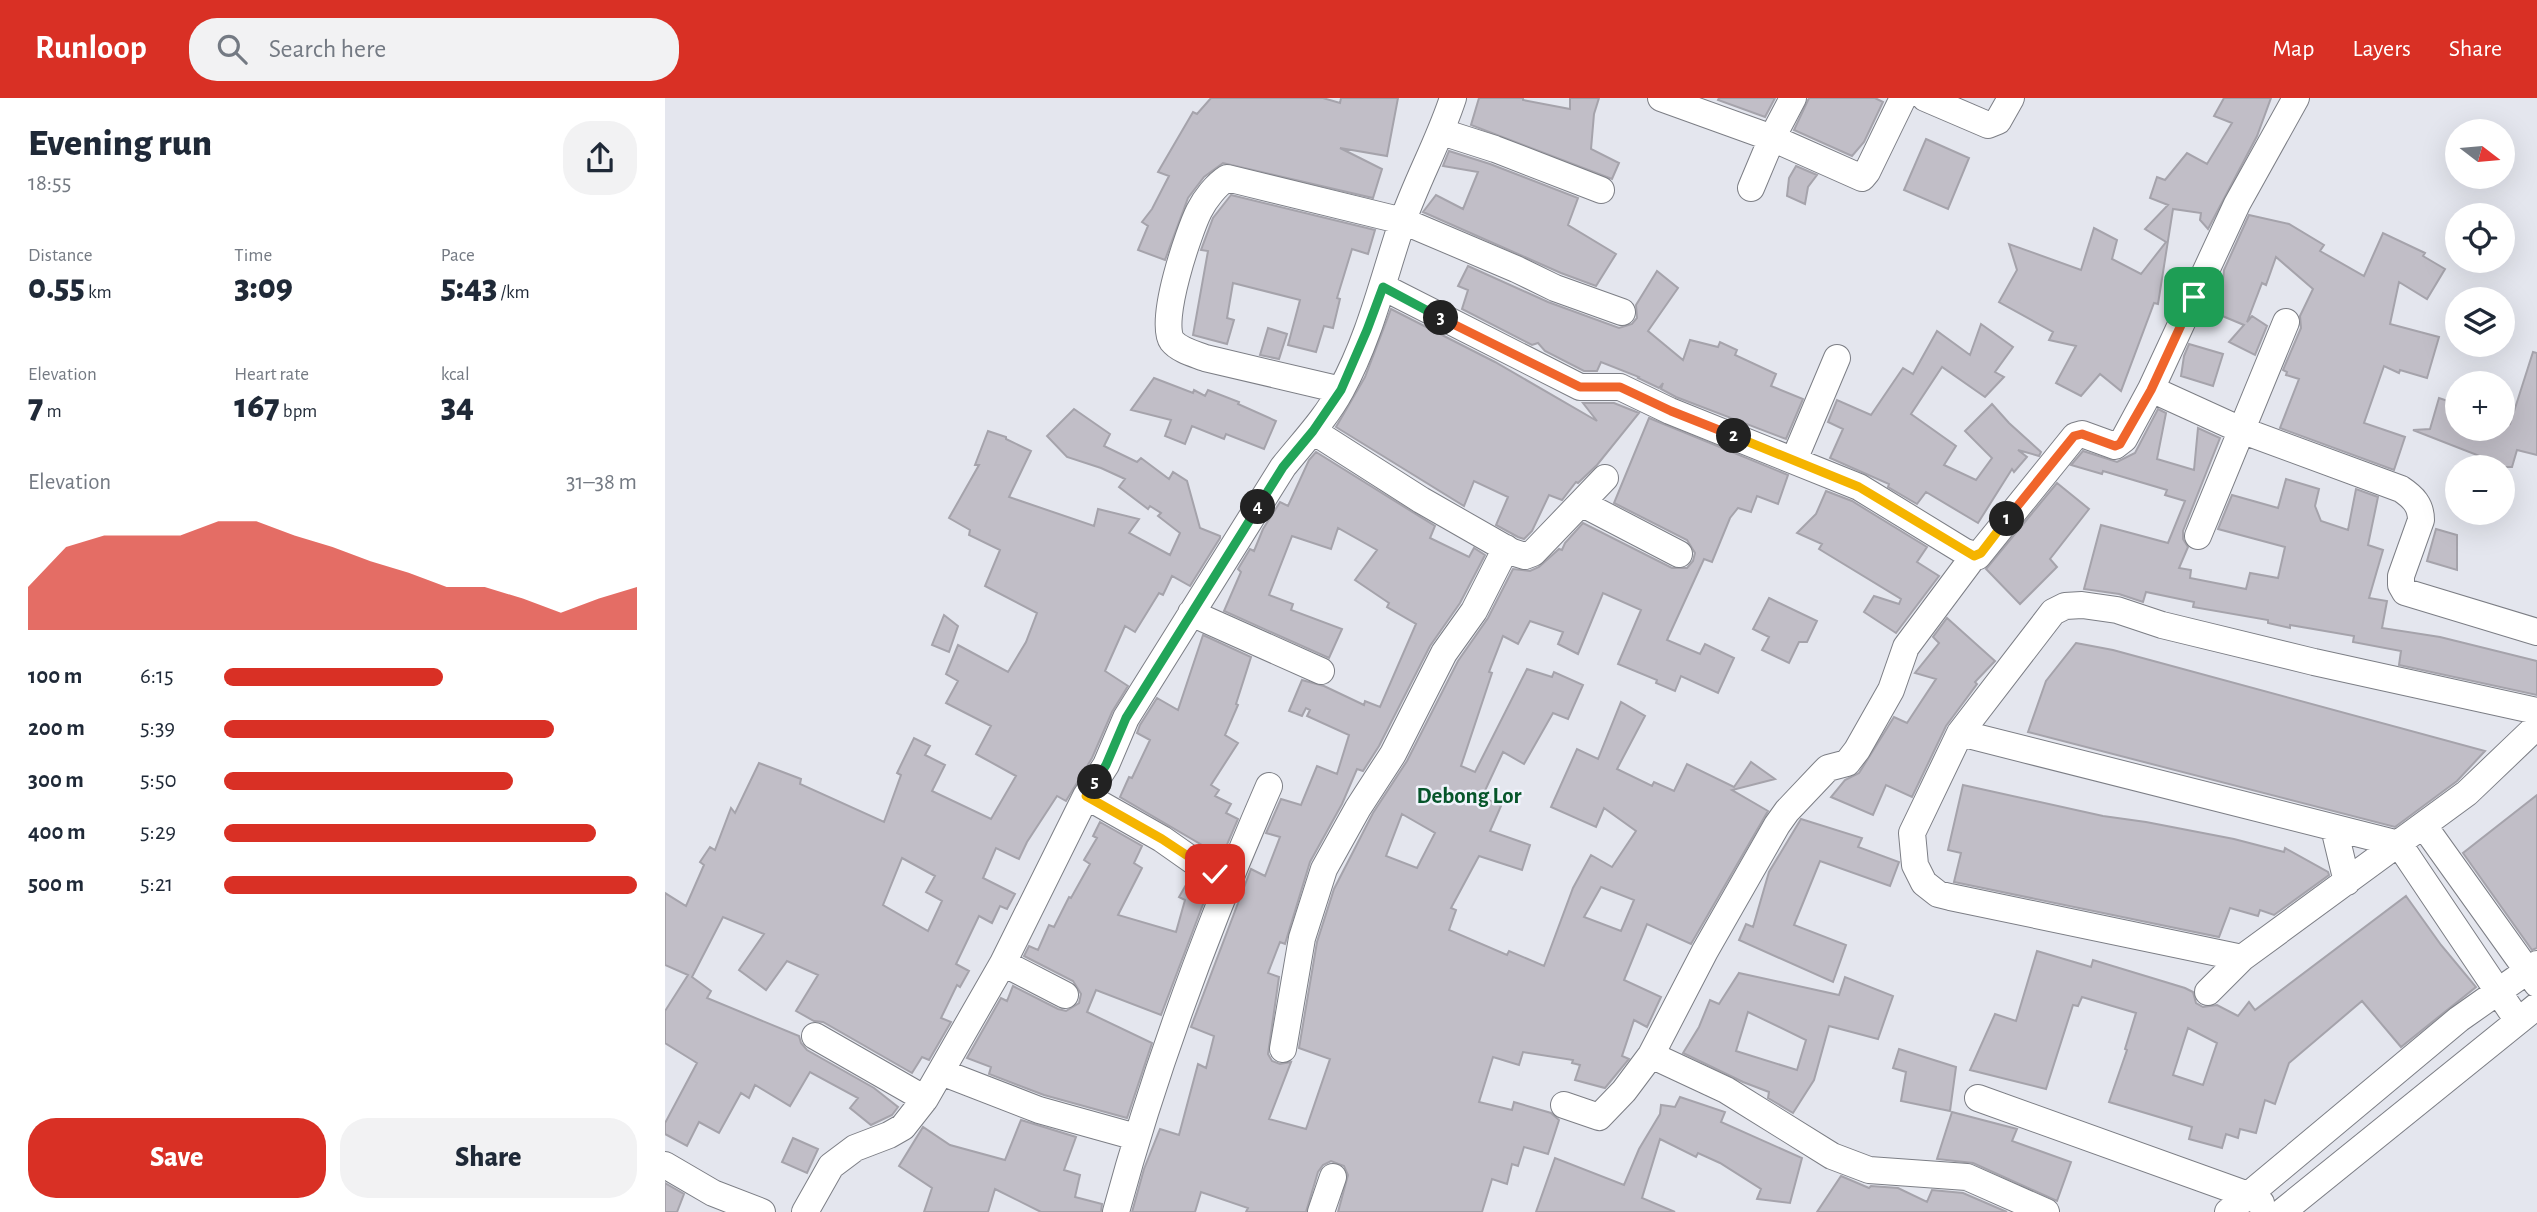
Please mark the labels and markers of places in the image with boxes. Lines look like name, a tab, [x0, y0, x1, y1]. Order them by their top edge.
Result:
pin	[2164, 267, 2224, 327]
pin: 3	[1423, 300, 1459, 336]
pin: 2	[1717, 418, 1751, 454]
pin: 4	[1241, 490, 1275, 524]
pin: 1	[1989, 502, 2025, 536]
pin: 5	[1077, 764, 1113, 800]
pin	[1185, 844, 1245, 904]

